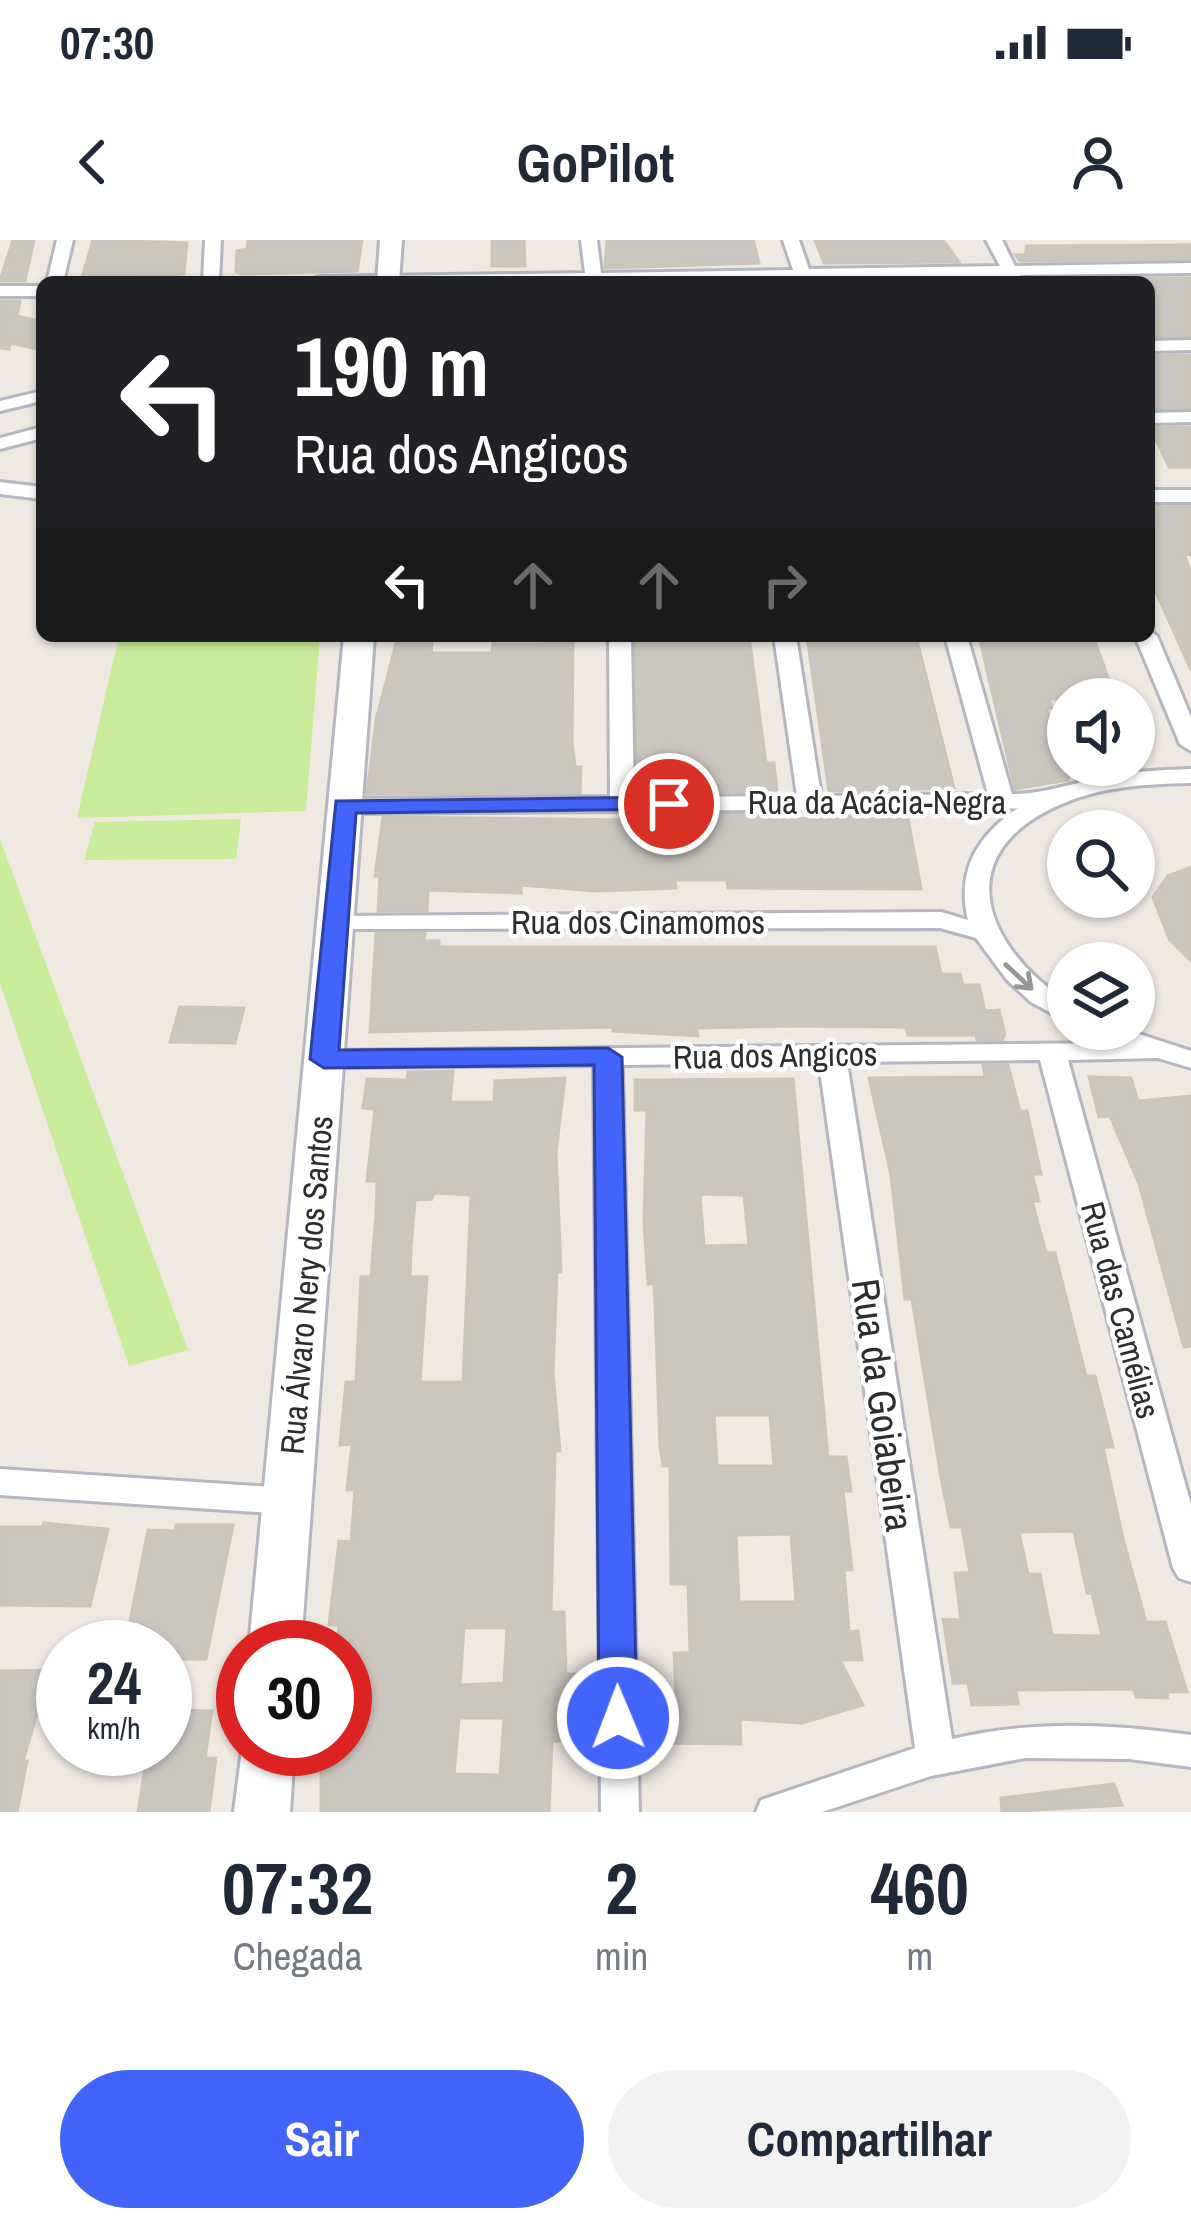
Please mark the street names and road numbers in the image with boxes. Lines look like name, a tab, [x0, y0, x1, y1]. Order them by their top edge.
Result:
street label: Rua da Acácia-Negra	[748, 780, 1006, 824]
street label: Rua dos Cinamomos	[511, 900, 765, 944]
street label: Rua dos Angicos	[672, 1031, 878, 1079]
street label: Rua Álvaro Nery dos Santos	[269, 1114, 343, 1456]
street label: Rua das Camélias	[1071, 1197, 1171, 1423]
street label: Rua da Goiabeira	[840, 1275, 926, 1535]

